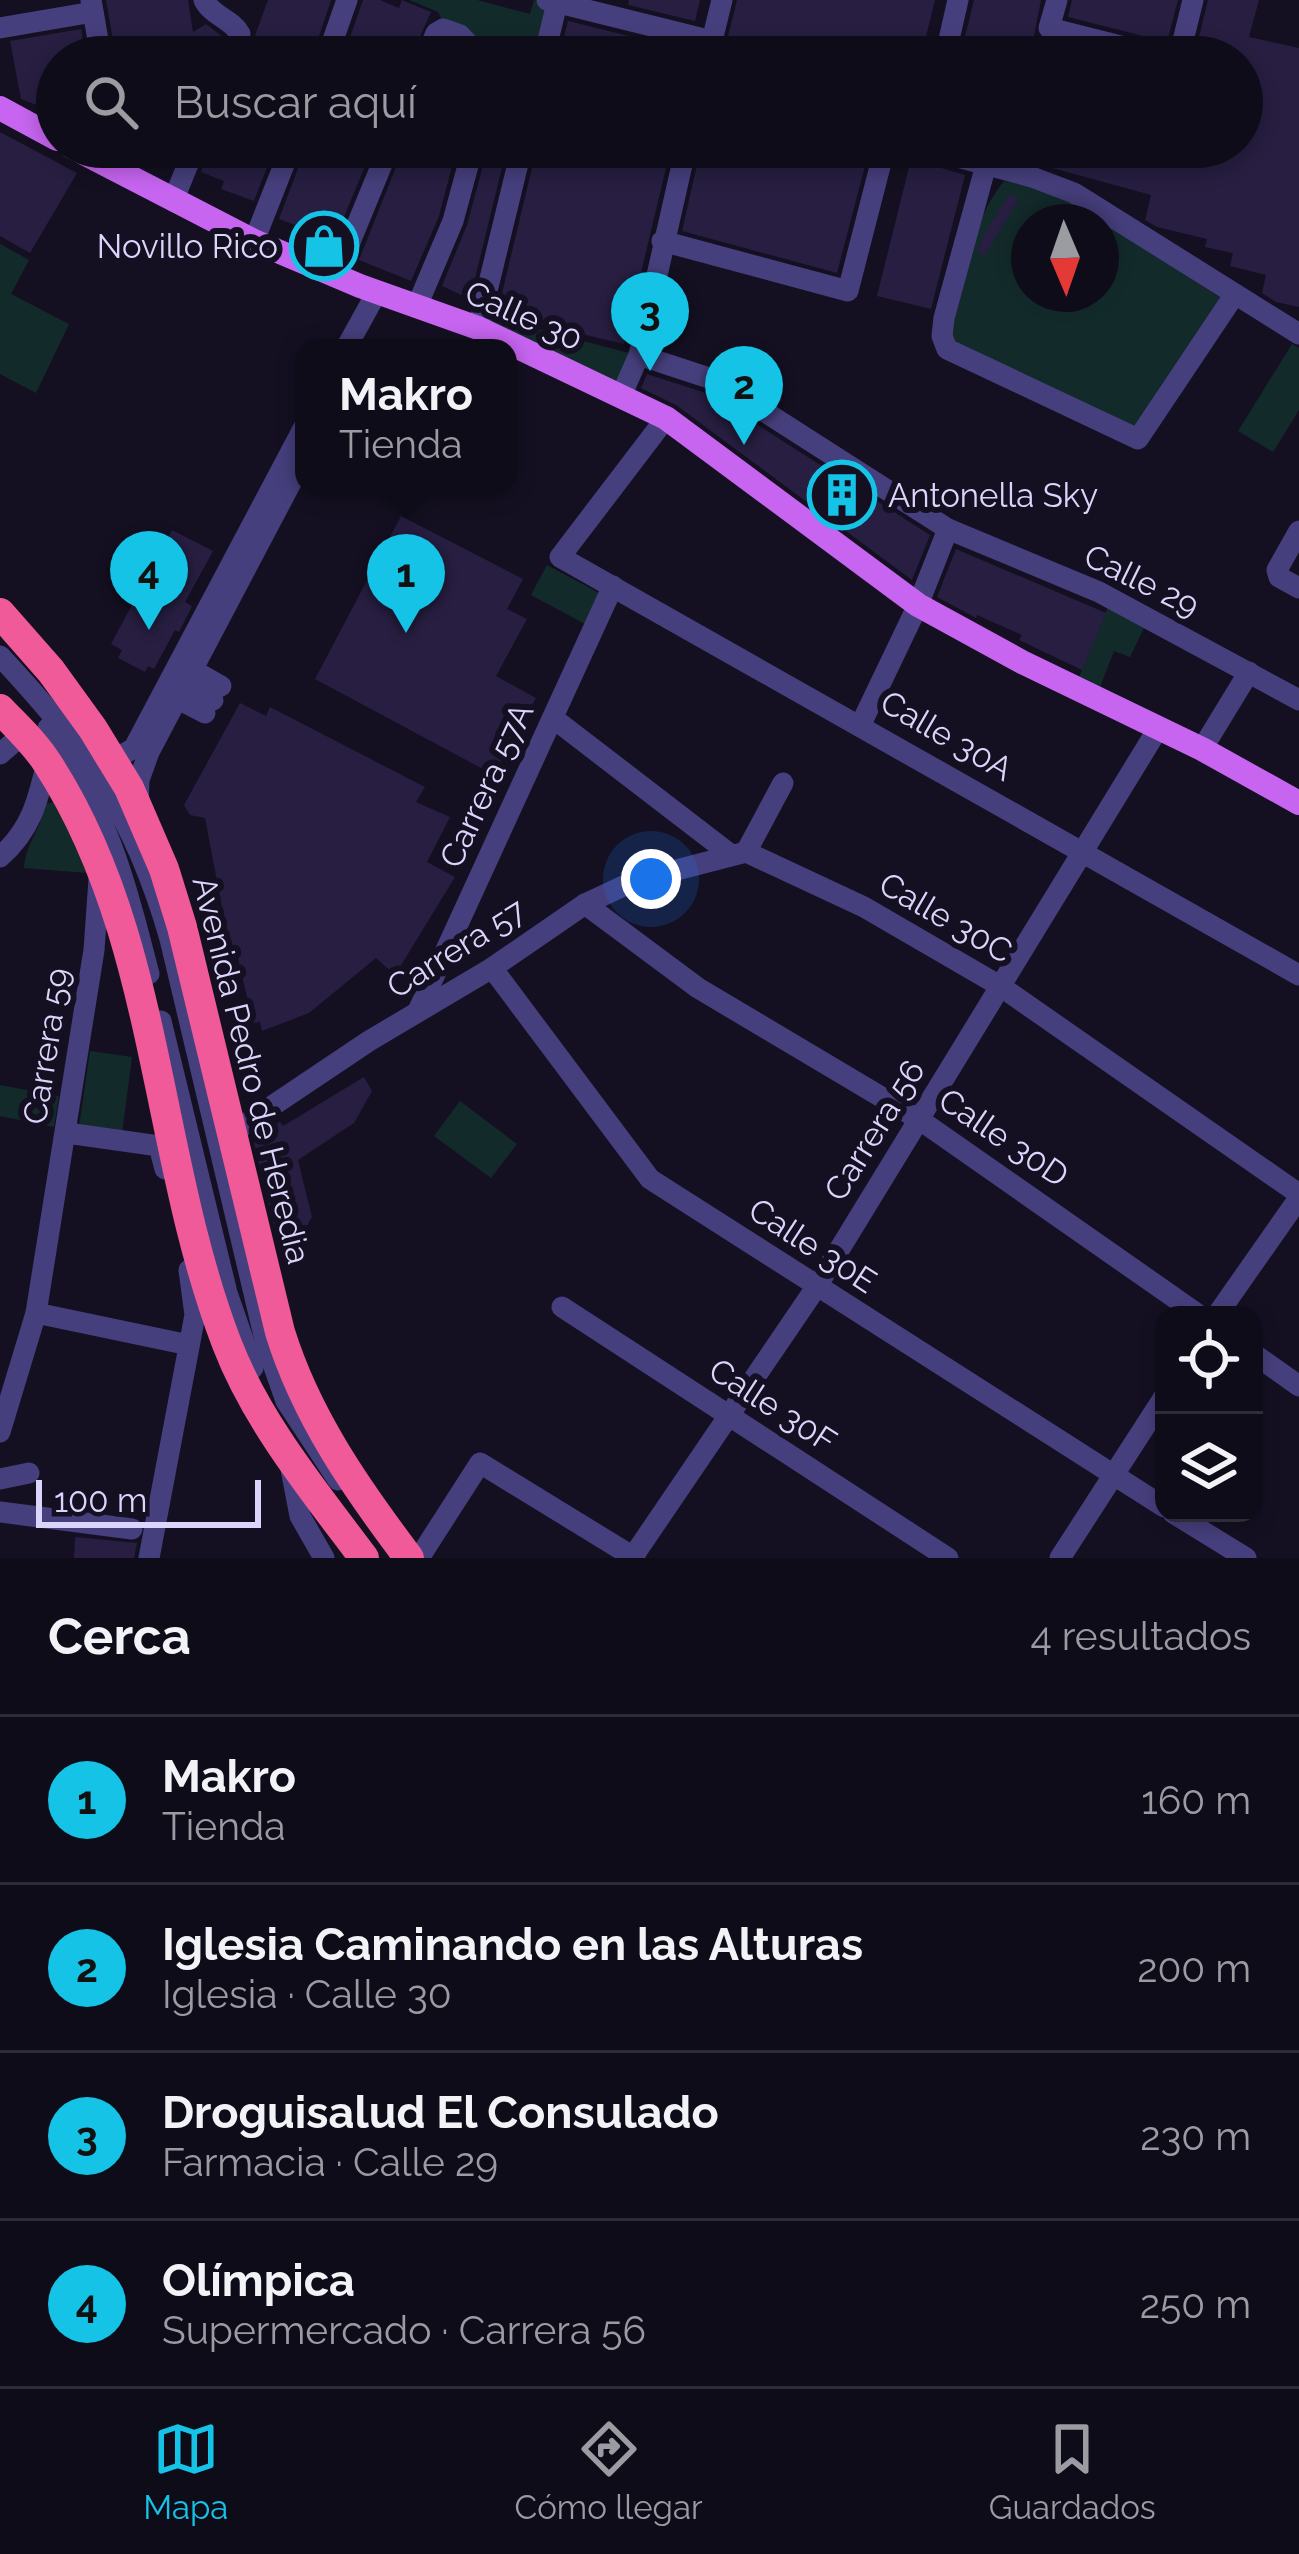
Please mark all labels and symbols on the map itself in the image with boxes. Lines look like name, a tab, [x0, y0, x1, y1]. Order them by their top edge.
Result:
north arrow	[1011, 204, 1119, 312]
shop icon: Novillo Rico	[289, 211, 359, 281]
place label: Novillo Rico	[97, 227, 278, 266]
street label: Calle 30	[459, 272, 588, 359]
pin: 3	[611, 272, 689, 371]
pin: 2	[705, 346, 783, 445]
building icon: Antonella Sky	[807, 460, 877, 530]
place label: Antonella Sky	[888, 476, 1098, 515]
pin: 4	[110, 531, 188, 630]
pin: 1	[367, 534, 445, 633]
street label: Calle 29	[1078, 536, 1206, 625]
street label: Calle 30A	[874, 682, 1020, 789]
street label: Carrera 57A	[431, 697, 542, 874]
your location	[621, 849, 681, 909]
street label: Calle 30C	[872, 864, 1019, 971]
street label: Avenida Pedro de Heredia	[184, 872, 319, 1268]
street label: Carrera 57	[380, 890, 533, 1006]
street label: Carrera 59	[15, 965, 78, 1127]
street label: Carrera 56	[816, 1053, 933, 1208]
street label: Calle 30D	[932, 1080, 1076, 1195]
street label: Calle 30E	[742, 1190, 884, 1301]
street label: Calle 30F	[702, 1350, 844, 1461]
scale bar	[36, 1474, 261, 1527]

